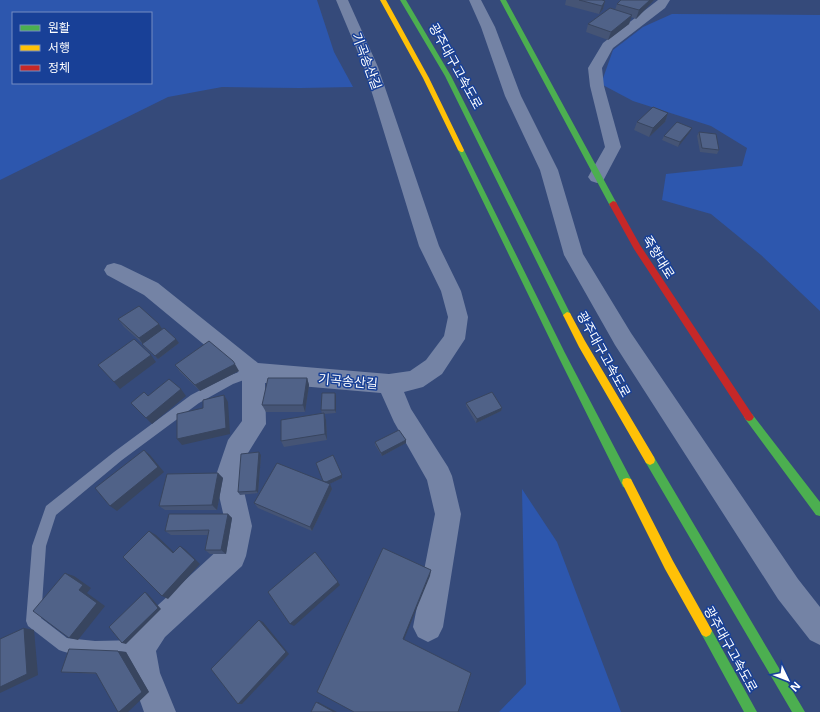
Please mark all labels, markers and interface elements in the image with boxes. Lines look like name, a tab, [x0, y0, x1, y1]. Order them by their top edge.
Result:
legend	[12, 12, 152, 84]
text: 원활	[48, 19, 70, 36]
street label: 광주대구고속도로	[425, 20, 487, 112]
street label: 기곡송산길	[348, 30, 386, 92]
text: 서행	[48, 39, 70, 56]
text: 정체	[48, 59, 70, 76]
street label: 죽향대로	[639, 232, 679, 282]
street label: 광주대구고속도로	[573, 308, 635, 400]
street label: 기곡송산길	[317, 369, 379, 393]
street label: 광주대구고속도로	[700, 603, 762, 695]
north arrow	[768, 660, 808, 700]
text: N	[787, 679, 804, 696]

